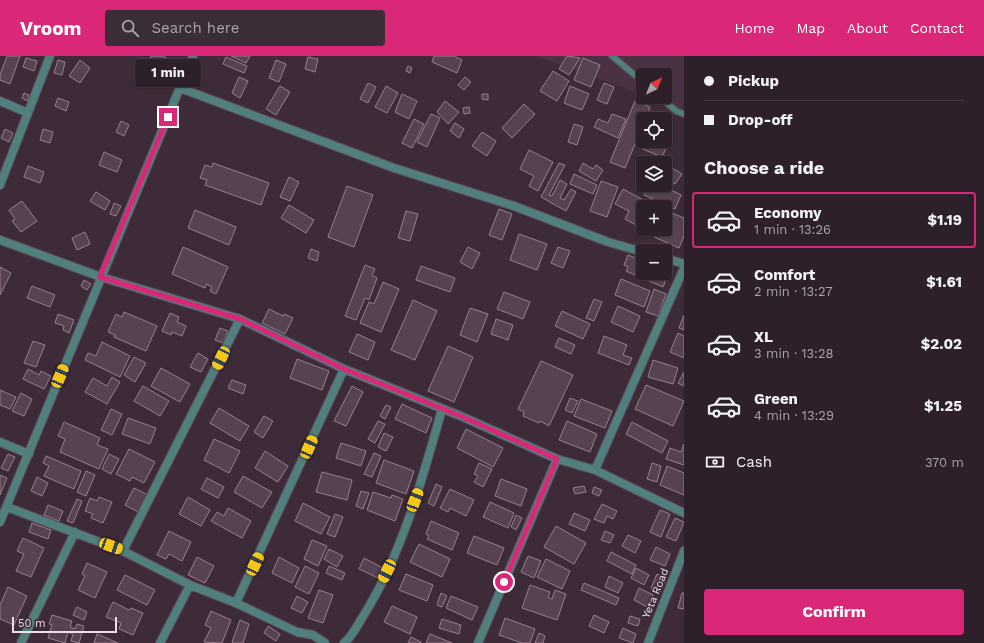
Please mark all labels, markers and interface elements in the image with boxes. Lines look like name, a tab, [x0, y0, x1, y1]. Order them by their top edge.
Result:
search box	[105, 10, 385, 46]
text: Vroom	[20, 17, 81, 40]
icon: search	[119, 17, 141, 39]
text: Search here	[151, 19, 239, 37]
text: Home	[734, 20, 774, 36]
text: Map	[796, 20, 825, 36]
text: About	[847, 20, 888, 36]
text: Contact	[910, 20, 964, 36]
callout: 1 min	[135, 59, 201, 87]
text: 1 min	[151, 65, 185, 80]
north arrow	[636, 68, 672, 104]
map controls	[636, 68, 672, 280]
text: Pickup	[728, 72, 779, 90]
route end	[159, 108, 177, 126]
text: Drop-off	[728, 111, 793, 129]
button: locate	[636, 112, 672, 148]
button: layers	[636, 156, 672, 192]
text: Choose a ride	[704, 157, 824, 178]
button: +	[636, 200, 672, 236]
icon: car	[706, 202, 742, 238]
text: Economy	[754, 204, 821, 222]
text: $1.19	[927, 211, 962, 229]
text: 1 min · 13:26	[754, 222, 831, 237]
button: −	[636, 244, 672, 280]
icon: car	[706, 264, 742, 300]
text: Comfort	[754, 266, 815, 284]
text: $1.61	[926, 273, 962, 291]
text: 2 min · 13:27	[754, 284, 833, 299]
icon: car	[706, 326, 742, 362]
text: XL	[754, 328, 773, 346]
text: $2.02	[921, 335, 962, 353]
car	[210, 345, 232, 371]
text: 3 min · 13:28	[754, 346, 834, 361]
car	[50, 363, 70, 389]
icon: car	[706, 388, 742, 424]
text: Green	[754, 390, 798, 408]
text: $1.25	[924, 397, 962, 415]
text: 4 min · 13:29	[754, 408, 834, 423]
car	[299, 434, 319, 460]
icon: cash	[704, 451, 726, 473]
text: Cash	[736, 453, 772, 471]
text: 370 m	[925, 455, 964, 470]
car	[405, 487, 425, 513]
car	[98, 536, 124, 556]
car	[244, 551, 266, 577]
car	[376, 558, 398, 584]
street label: Yeta Road	[640, 566, 671, 620]
route start	[495, 573, 513, 591]
button: Confirm	[704, 589, 964, 635]
scale bar	[12, 615, 117, 634]
text: 50 m	[18, 617, 45, 630]

